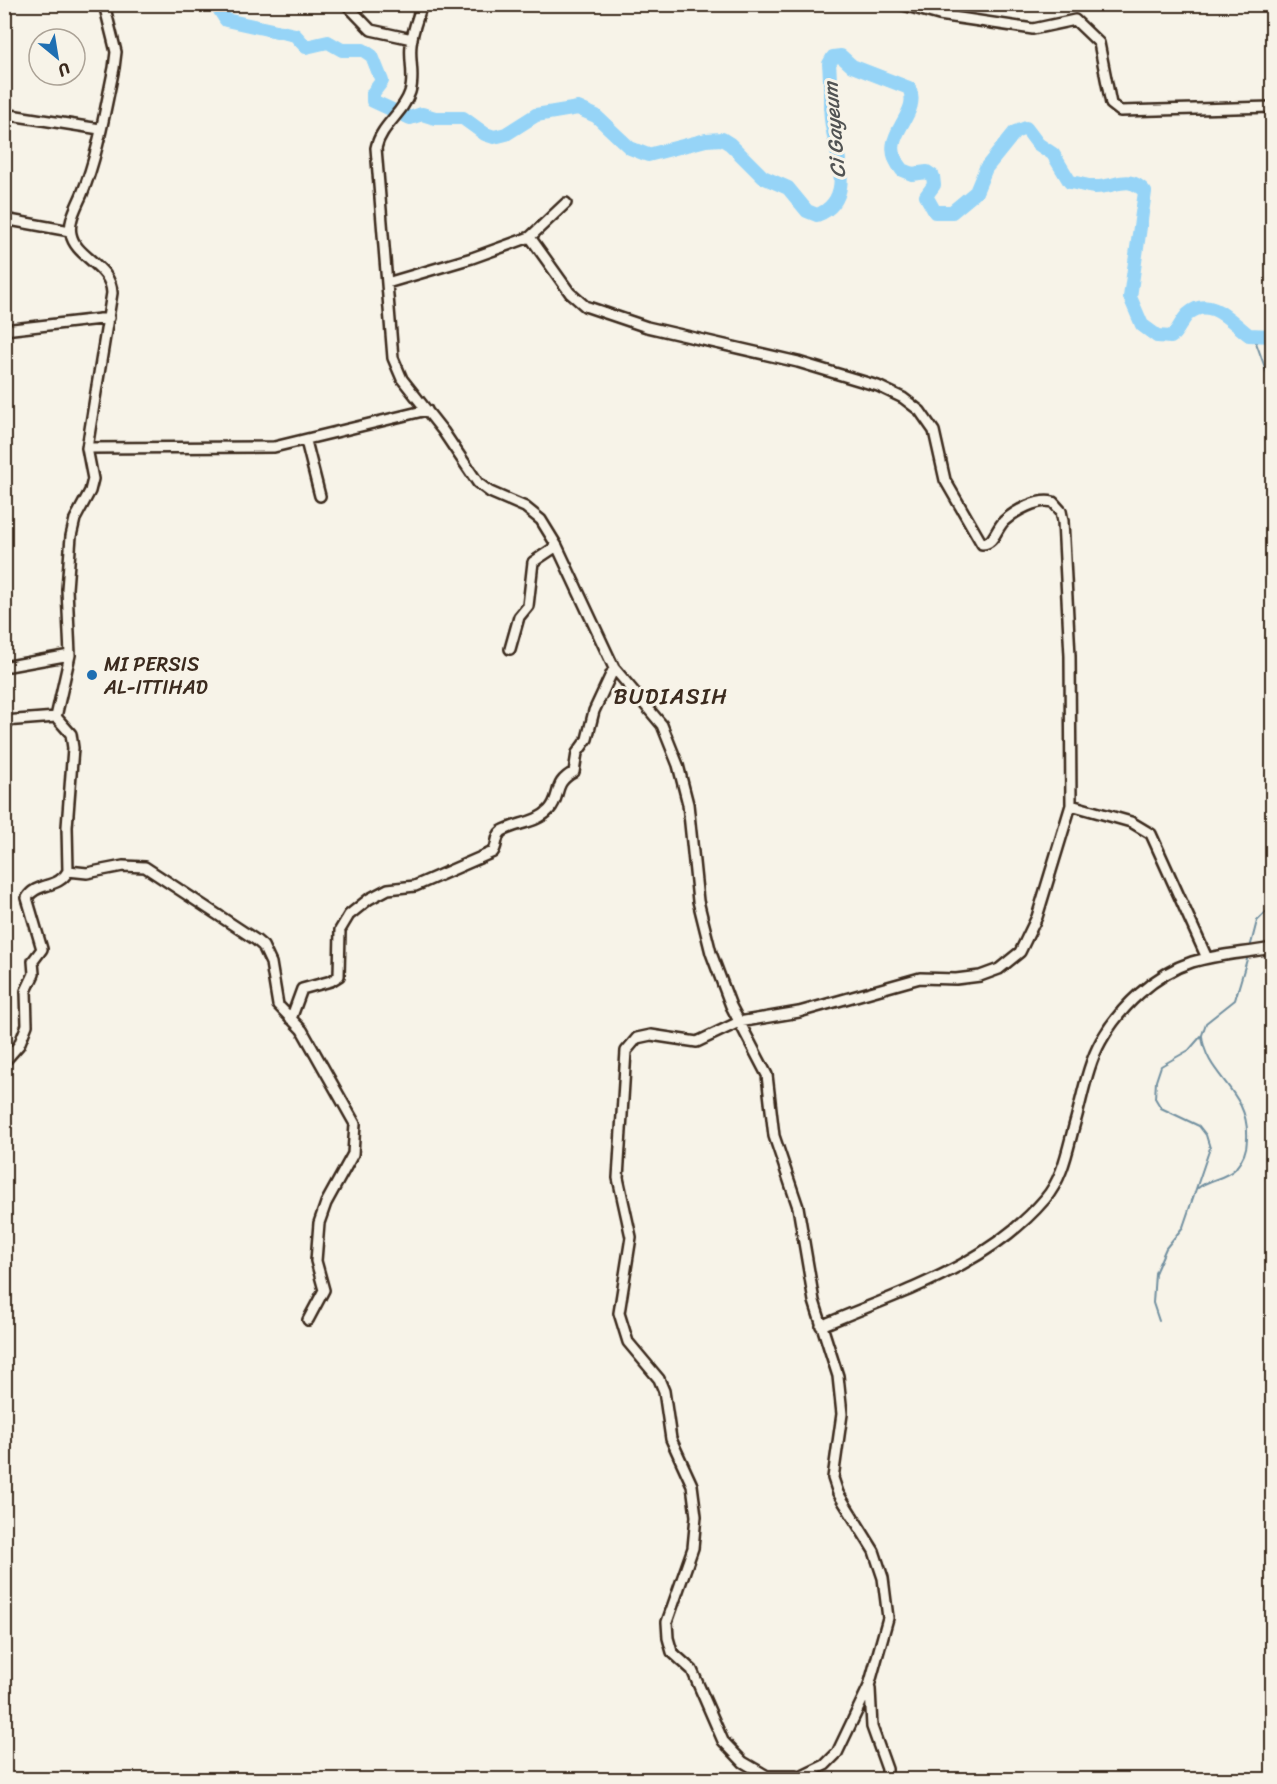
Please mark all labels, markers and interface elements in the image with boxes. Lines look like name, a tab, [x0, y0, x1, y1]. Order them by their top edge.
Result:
north arrow	[27, 27, 87, 87]
text: U	[51, 54, 76, 85]
water label: Ci Gayeum	[811, 78, 857, 180]
place label: MI PERSIS AL-ITTIHAD	[103, 647, 208, 705]
marker: MI PERSIS AL-ITTIHAD	[85, 668, 99, 682]
district label: BUDIASIH	[614, 677, 728, 716]

